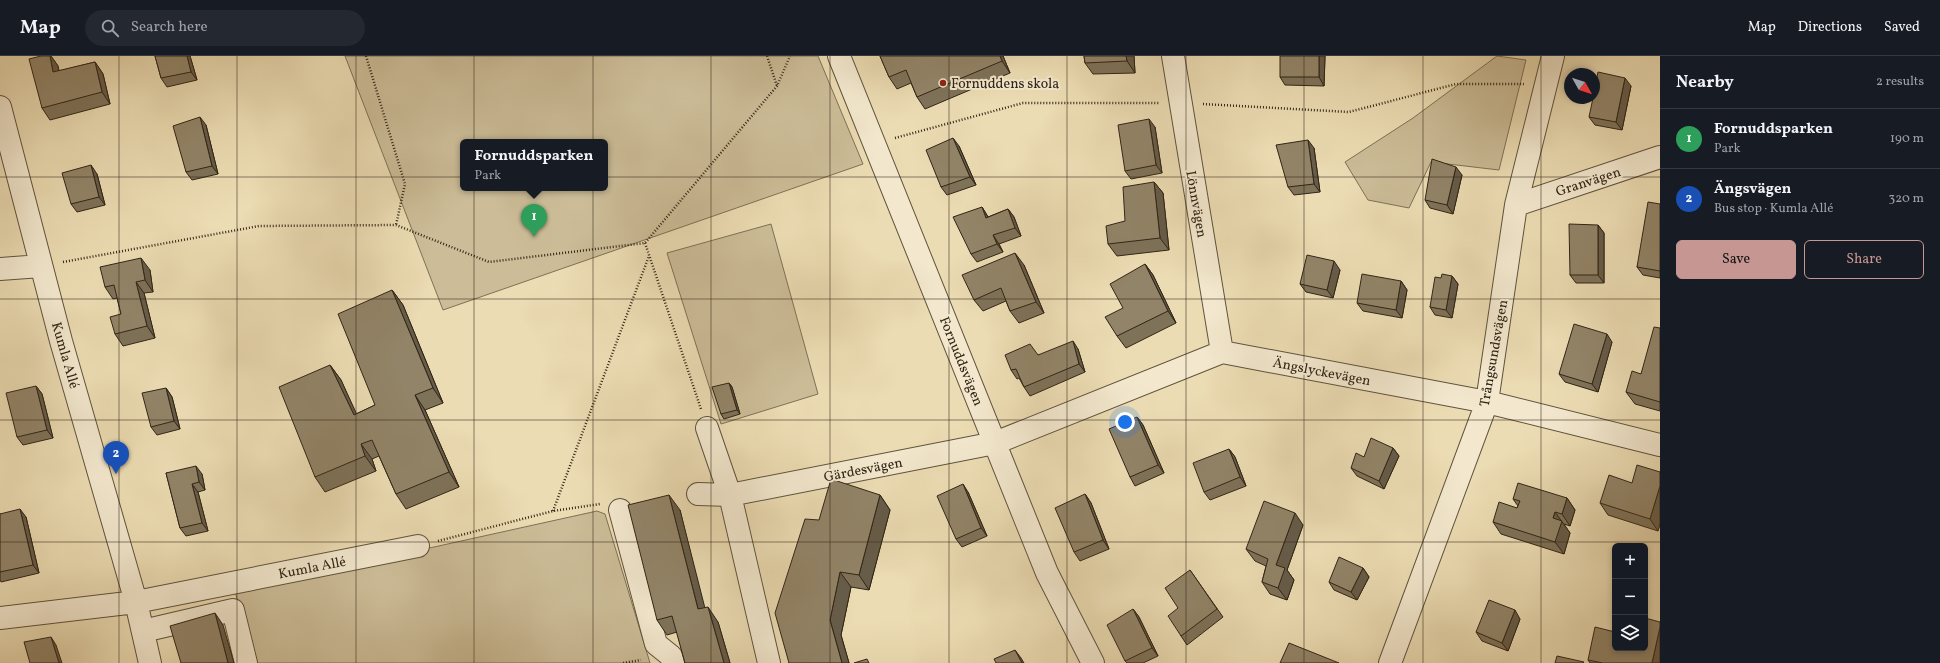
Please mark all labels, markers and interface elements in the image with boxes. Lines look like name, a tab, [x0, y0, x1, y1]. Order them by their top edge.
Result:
search box	[85, 10, 365, 46]
text: Map	[20, 15, 61, 41]
icon: search	[99, 17, 121, 39]
text: Search here	[131, 17, 208, 38]
text: Map	[1748, 18, 1776, 37]
text: Directions	[1798, 18, 1862, 37]
text: Saved	[1884, 18, 1920, 37]
north arrow	[1564, 68, 1600, 104]
text: Nearby	[1676, 71, 1734, 94]
text: 2 results	[1876, 73, 1924, 91]
place label: Fornuddens skola	[951, 75, 1059, 94]
marker: Fornuddens skola	[938, 78, 948, 88]
text: Fornuddsparken	[1714, 119, 1833, 140]
text: 1	[1686, 130, 1692, 148]
text: 190 m	[1890, 130, 1924, 148]
popup	[460, 139, 608, 191]
text: Park	[1714, 140, 1741, 158]
text: Fornuddsparken	[475, 146, 593, 167]
street label: Granvägen	[1553, 163, 1623, 202]
text: Park	[475, 167, 501, 185]
street label: Lönnvägen	[1180, 169, 1211, 239]
text: Ängsvägen	[1714, 179, 1791, 200]
text: 2	[1686, 190, 1692, 208]
text: 320 m	[1889, 190, 1924, 208]
text: Bus stop · Kumla Allé	[1714, 200, 1833, 218]
pin: 1	[521, 204, 547, 237]
button: Save	[1676, 240, 1796, 279]
button: Share	[1804, 240, 1924, 279]
street label: Trångsundsvägen	[1476, 298, 1513, 408]
street label: Fornuddsvägen	[934, 314, 987, 409]
street label: Kumla Allé	[46, 320, 83, 391]
street label: Ängslyckevägen	[1271, 354, 1372, 391]
your location	[1115, 412, 1135, 432]
pin: 2	[103, 441, 129, 474]
street label: Gärdesvägen	[822, 454, 904, 487]
map controls	[1612, 543, 1648, 651]
button: +	[1612, 543, 1648, 579]
street label: Kumla Allé	[277, 553, 348, 584]
button: −	[1612, 579, 1648, 615]
button: layers	[1612, 615, 1648, 651]

